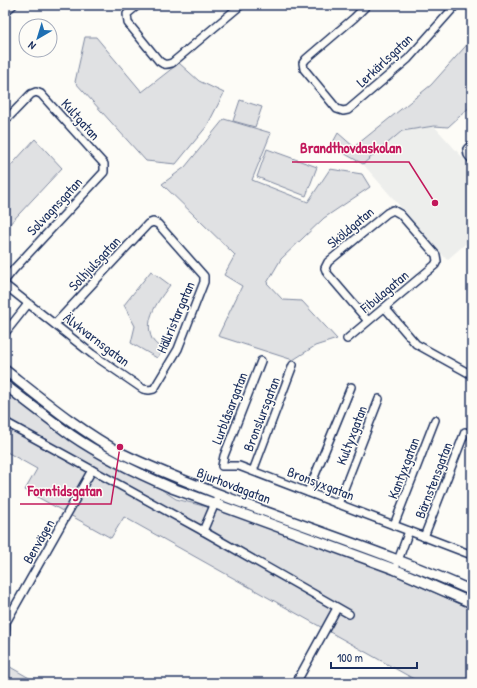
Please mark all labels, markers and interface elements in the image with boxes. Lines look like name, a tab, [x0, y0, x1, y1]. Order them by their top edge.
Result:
north arrow	[18, 18, 58, 58]
street label: Lerkärlsgatan	[352, 29, 417, 92]
text: N	[25, 38, 38, 53]
street label: Kultgatan	[57, 94, 105, 145]
callout: Brandthovdaskolan	[292, 135, 409, 162]
text: Brandthovdaskolan	[300, 137, 402, 158]
street label: Solvagnsgatan	[22, 173, 87, 240]
street label: Sköldgatan	[323, 202, 378, 253]
street label: Solhjulsgatan	[64, 232, 125, 295]
street label: Fibulagatan	[355, 265, 413, 318]
street label: Hällristargatan	[151, 278, 200, 356]
street label: Älvkvarnsgatan	[59, 308, 134, 371]
street label: Lurblåsargatan	[207, 369, 252, 447]
street label: Bronslursgatan	[238, 374, 285, 454]
street label: Kultyxgatan	[331, 403, 372, 468]
street label: Kantyxgatan	[383, 434, 424, 502]
street label: Bärnstensgatan	[410, 439, 457, 521]
street label: Bjurhovdagatan	[194, 462, 274, 509]
street label: Bronsyxgatan	[284, 462, 357, 505]
callout: Forntidsgatan	[20, 477, 111, 504]
text: Forntidsgatan	[27, 480, 103, 502]
street label: Benvägen	[18, 515, 59, 567]
scale bar	[331, 644, 417, 670]
text: 100 m	[337, 649, 363, 666]

